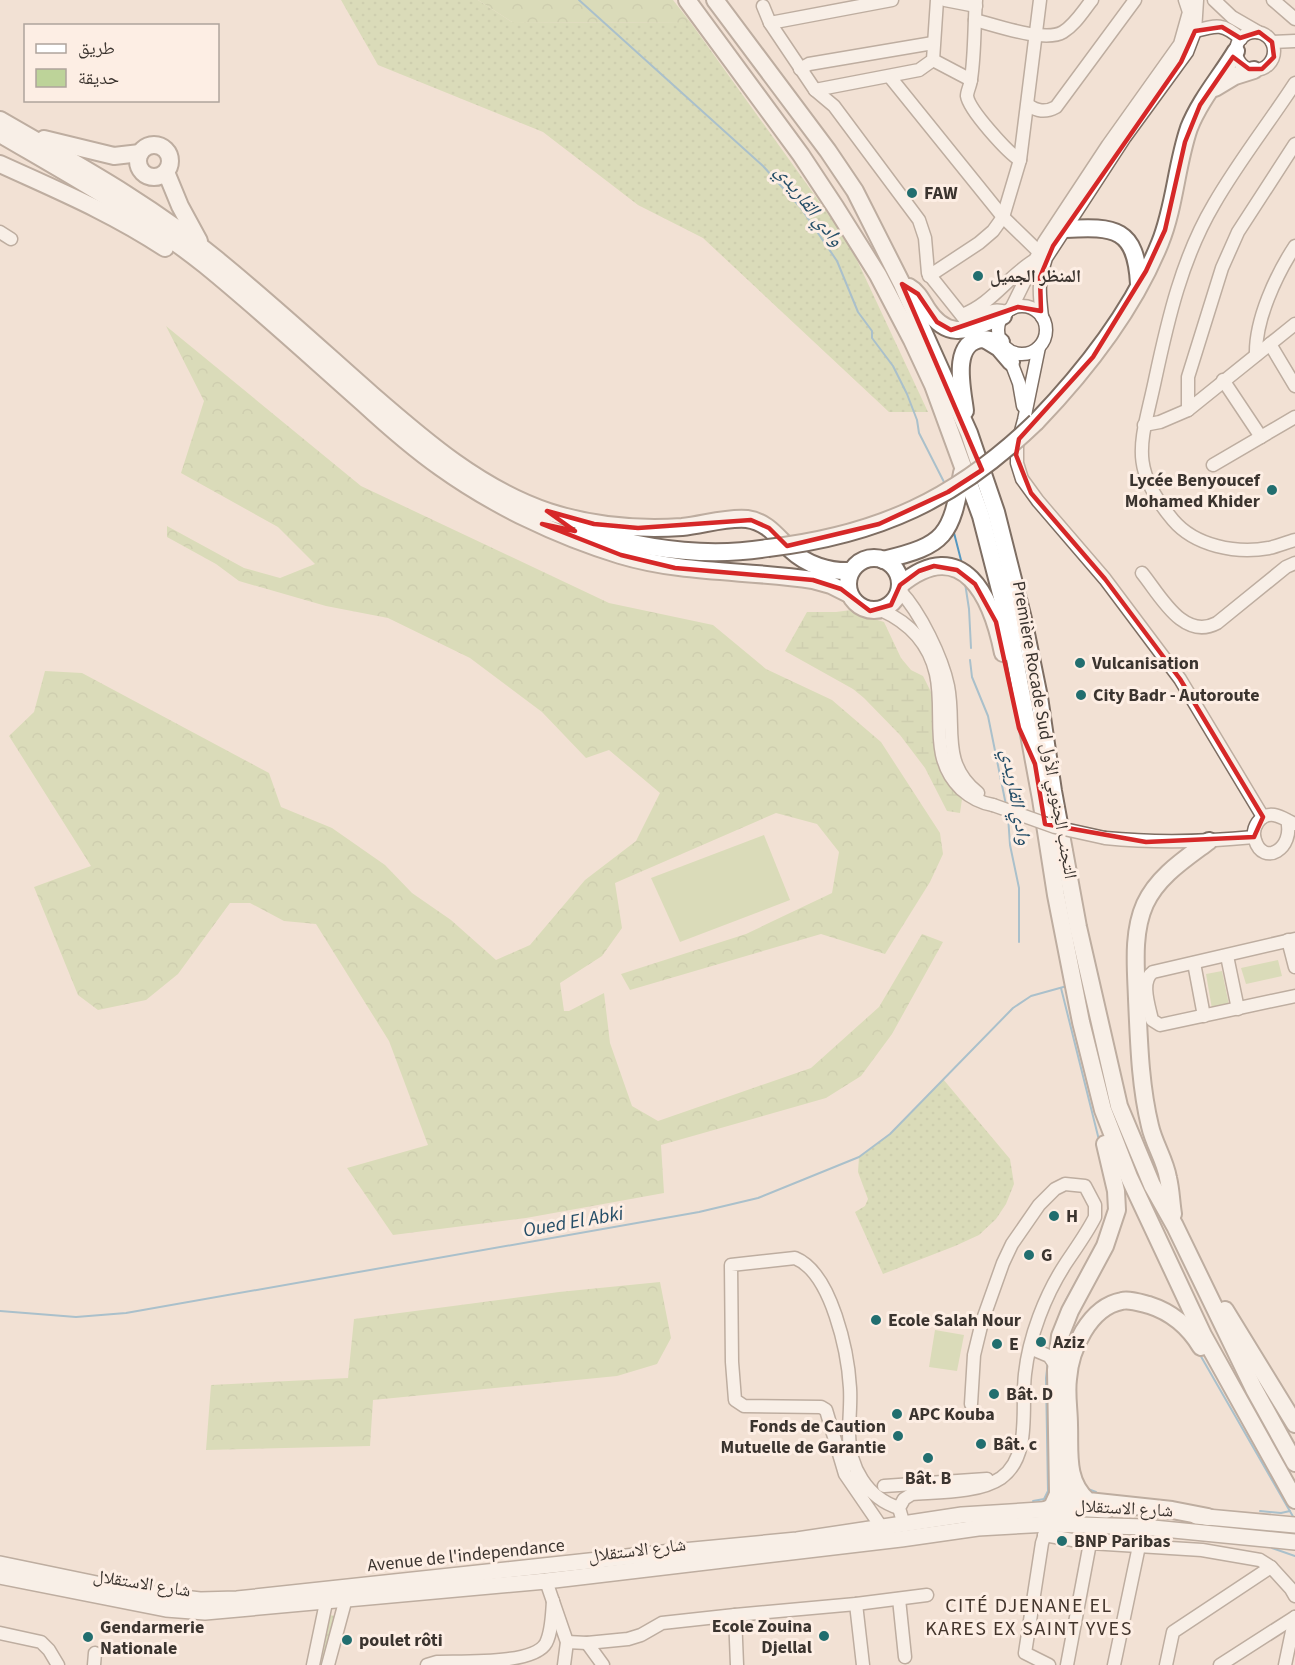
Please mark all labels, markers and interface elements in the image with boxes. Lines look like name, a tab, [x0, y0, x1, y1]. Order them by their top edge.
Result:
legend	[24, 24, 219, 102]
text: طريق	[78, 36, 115, 61]
text: حديقة	[78, 66, 119, 91]
water label: وادي القاريدي	[767, 159, 850, 253]
place label: FAW	[924, 181, 958, 206]
marker: FAW	[905, 186, 919, 200]
place label: المنظر الجميل	[990, 264, 1081, 289]
marker: المنظر الجميل	[971, 269, 985, 283]
place label: Lycée Benyoucef Mohamed Khider	[1125, 468, 1261, 514]
marker: Lycée Benyoucef Mohamed Khider	[1265, 483, 1279, 497]
street label: Première Rocade Sud التجنب الجنوبي الأول	[1004, 579, 1083, 881]
place label: Vulcanisation	[1091, 651, 1199, 676]
marker: Vulcanisation	[1073, 656, 1087, 670]
place label: City Badr - Autoroute	[1093, 683, 1260, 708]
marker: City Badr - Autoroute	[1074, 688, 1088, 702]
water label: وادي القاريدي	[993, 747, 1038, 848]
water label: Oued El Abki	[521, 1199, 626, 1245]
place label: H	[1066, 1204, 1078, 1229]
marker: H	[1047, 1209, 1061, 1223]
place label: G	[1041, 1243, 1052, 1268]
marker: G	[1022, 1248, 1036, 1262]
place label: Ecole Salah Nour	[888, 1308, 1022, 1333]
marker: Ecole Salah Nour	[869, 1313, 883, 1327]
place label: Aziz	[1052, 1330, 1085, 1355]
place label: E	[1009, 1332, 1019, 1357]
marker: Aziz	[1034, 1335, 1048, 1349]
marker: E	[990, 1337, 1004, 1351]
place label: Bât. D	[1006, 1382, 1053, 1407]
marker: Bât. D	[987, 1387, 1001, 1401]
place label: APC Kouba	[908, 1402, 995, 1427]
marker: APC Kouba	[890, 1407, 904, 1421]
place label: Fonds de Caution Mutuelle de Garantie	[721, 1414, 886, 1460]
marker: Fonds de Caution Mutuelle de Garantie	[891, 1429, 905, 1443]
place label: Bât. c	[993, 1432, 1038, 1457]
marker: Bât. c	[974, 1437, 988, 1451]
marker: Bât. B	[921, 1451, 935, 1465]
place label: Bât. B	[905, 1466, 951, 1491]
street label: شارع الاستقلال	[1074, 1493, 1174, 1524]
place label: BNP Paribas	[1074, 1529, 1171, 1554]
street label: شارع الاستقلال	[587, 1532, 687, 1569]
street label: Avenue de l'independance	[366, 1533, 566, 1578]
marker: BNP Paribas	[1055, 1534, 1069, 1548]
street label: شارع الاستقلال	[91, 1563, 192, 1604]
district label: CITÉ DJENANE EL KARES EX SAINT YVES	[925, 1592, 1133, 1643]
place label: Ecole Zouina Djellal	[712, 1614, 812, 1660]
place label: Gendarmerie Nationale	[100, 1615, 204, 1661]
place label: poulet rôti	[359, 1628, 443, 1653]
marker: Ecole Zouina Djellal	[817, 1629, 831, 1643]
marker: Gendarmerie Nationale	[81, 1630, 95, 1644]
marker: poulet rôti	[340, 1633, 354, 1647]

